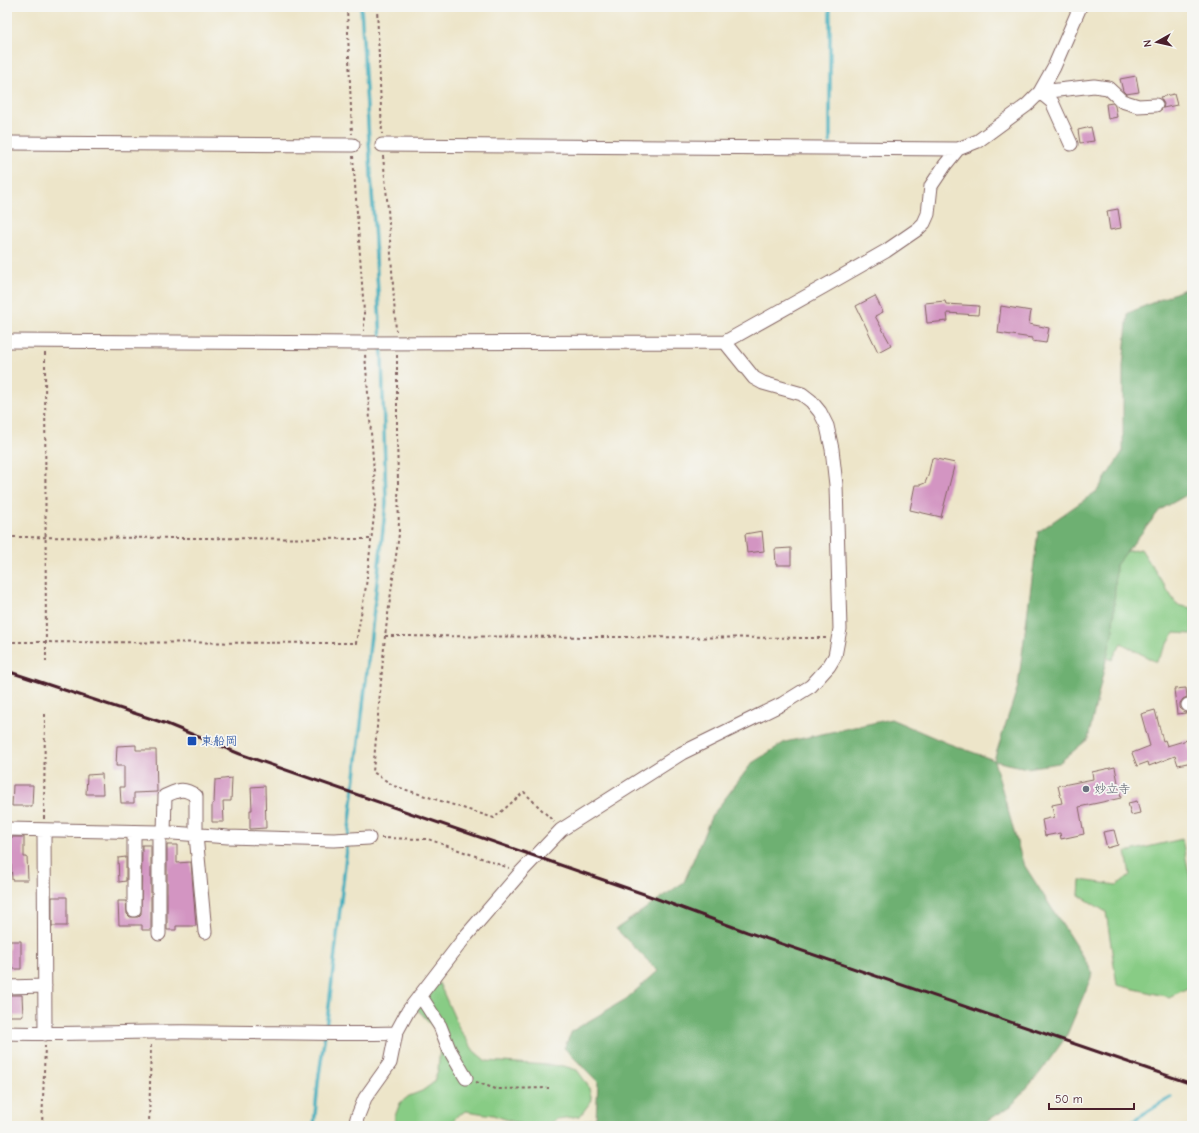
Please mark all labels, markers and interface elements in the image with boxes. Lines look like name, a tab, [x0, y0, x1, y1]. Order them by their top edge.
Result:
north arrow	[1137, 22, 1177, 62]
text: N	[1141, 39, 1155, 48]
place label: 東船岡	[201, 734, 237, 748]
marker: 東船岡	[186, 735, 198, 747]
place label: 妙立寺	[1094, 782, 1130, 796]
marker: 妙立寺	[1081, 784, 1091, 794]
scale bar	[1049, 1085, 1134, 1111]
text: 50 m	[1055, 1092, 1083, 1106]

